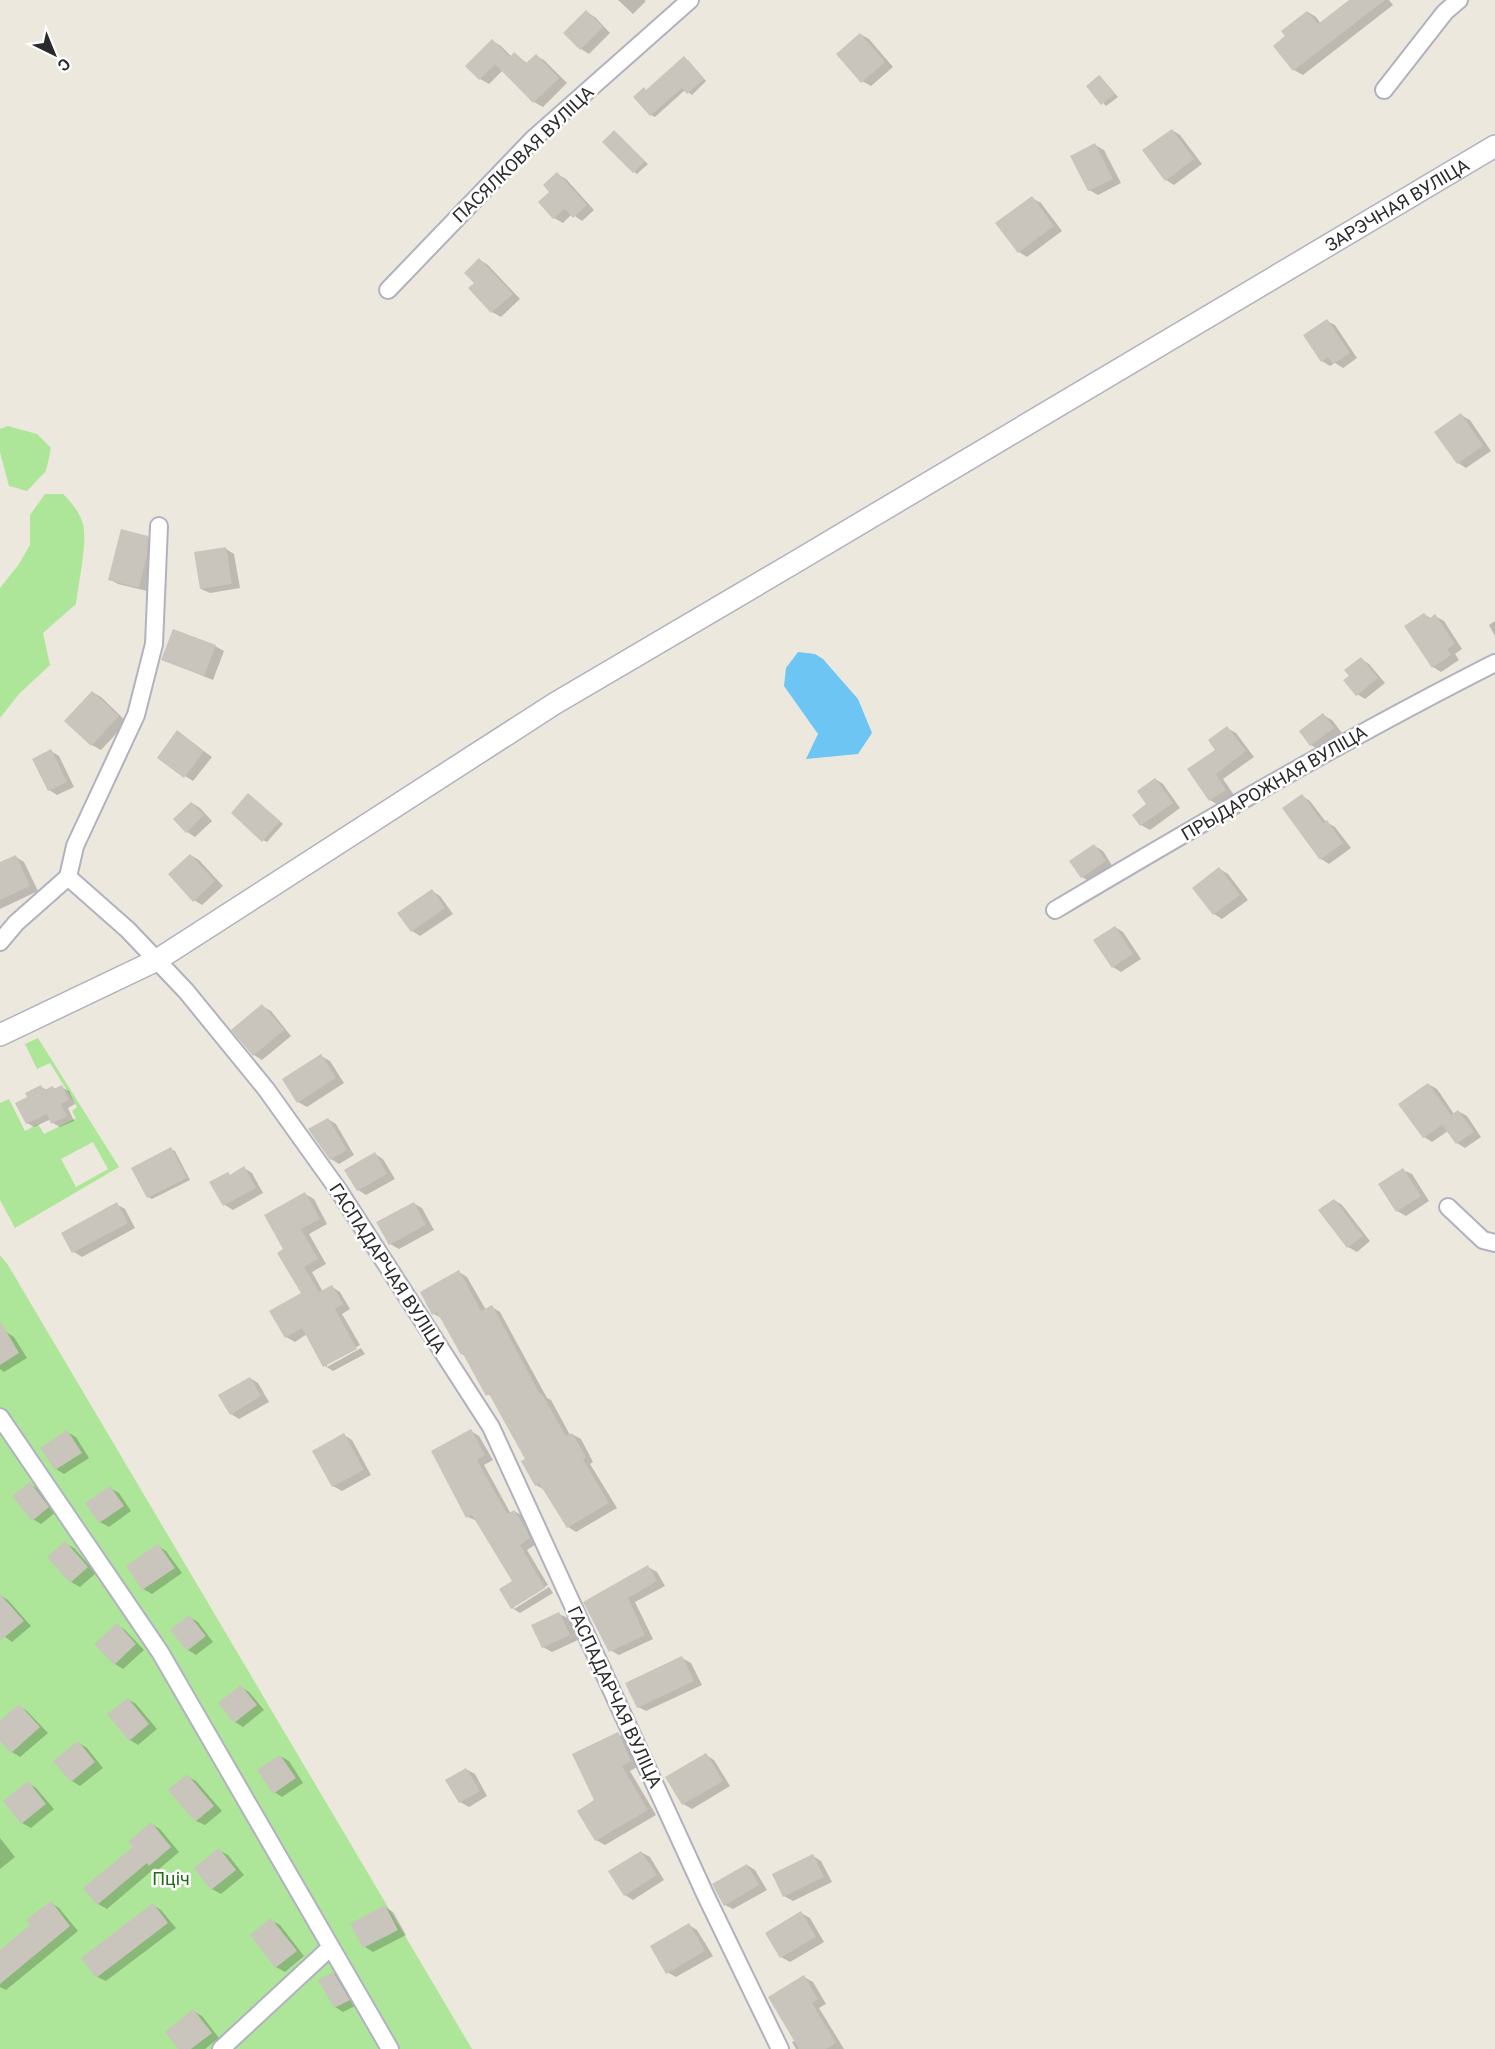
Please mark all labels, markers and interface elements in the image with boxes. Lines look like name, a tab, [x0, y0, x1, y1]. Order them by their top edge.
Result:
north arrow	[24, 24, 84, 84]
text: С	[54, 54, 74, 75]
street label: ПАСЯЛКОВАЯ ВУЛІЦА	[448, 81, 598, 227]
street label: ЗАРЭЧНАЯ ВУЛІЦА	[1321, 153, 1473, 255]
street label: ПРЫДАРОЖНАЯ ВУЛІЦА	[1178, 721, 1371, 845]
street label: ГАСПАДАРЧАЯ ВУЛІЦА	[325, 1179, 451, 1357]
street label: ГАСПАДАРЧАЯ ВУЛІЦА	[564, 1603, 666, 1791]
park label: Пціч	[152, 1868, 190, 1889]

